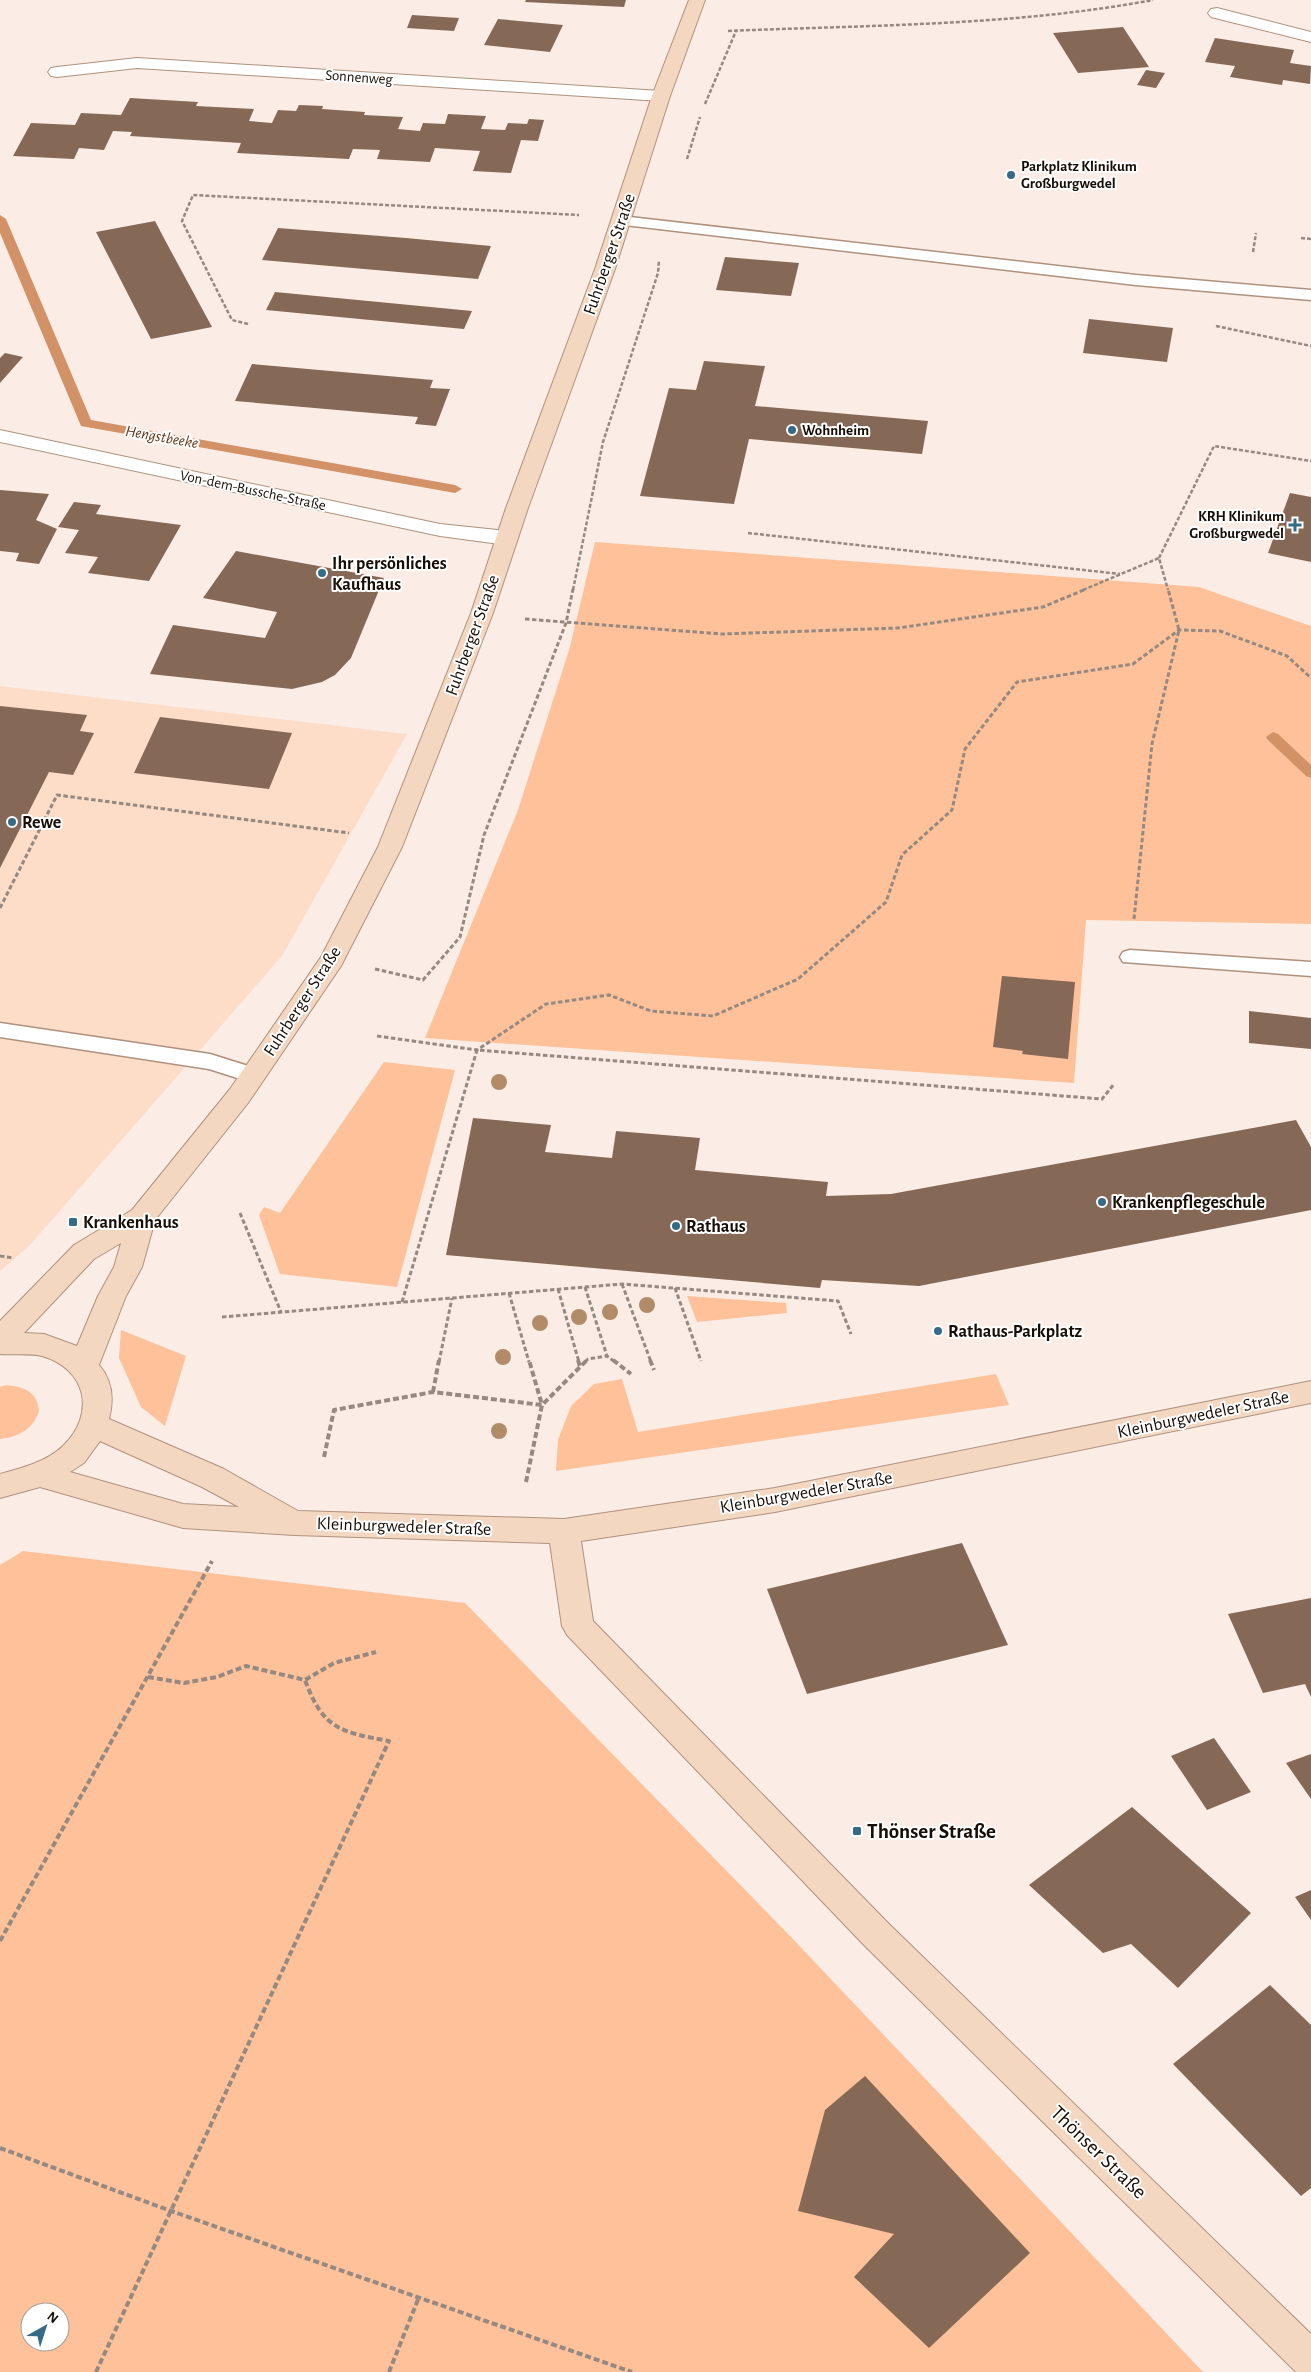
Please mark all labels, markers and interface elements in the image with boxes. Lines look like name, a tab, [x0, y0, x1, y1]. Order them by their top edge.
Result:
street label: Sonnenweg	[325, 68, 394, 87]
place label: Parkplatz Klinikum Großburgwedel	[1021, 159, 1137, 191]
marker: Parkplatz Klinikum Großburgwedel	[1005, 169, 1017, 181]
street label: Fuhrberger Straße	[581, 191, 639, 317]
water label: Hengstbeeke	[124, 423, 199, 451]
place label: Wohnheim	[802, 423, 869, 438]
marker: Wohnheim	[786, 424, 798, 436]
street label: Von-dem-Bussche-Straße	[179, 468, 327, 513]
place label: KRH Klinikum Großburgwedel	[1189, 509, 1284, 541]
marker: KRH Klinikum Großburgwedel	[1288, 518, 1302, 532]
place label: Ihr persönliches Kaufhaus	[332, 555, 447, 594]
marker: Ihr persönliches Kaufhaus	[316, 567, 328, 579]
street label: Fuhrberger Straße	[443, 573, 503, 698]
place label: Rewe	[22, 814, 61, 832]
marker: Rewe	[6, 816, 18, 828]
street label: Fuhrberger Straße	[261, 943, 345, 1060]
place label: Krankenpflegeschule	[1112, 1194, 1265, 1212]
marker: Krankenpflegeschule	[1096, 1196, 1108, 1208]
place label: Krankenhaus	[83, 1214, 179, 1232]
marker: Krankenhaus	[67, 1216, 79, 1228]
place label: Rathaus	[686, 1218, 746, 1236]
marker: Rathaus	[670, 1220, 682, 1232]
place label: Rathaus-Parkplatz	[948, 1323, 1082, 1341]
marker: Rathaus-Parkplatz	[932, 1325, 944, 1337]
street label: Kleinburgwedeler Straße	[1116, 1388, 1291, 1442]
street label: Kleinburgwedeler Straße	[719, 1469, 894, 1517]
street label: Kleinburgwedeler Straße	[316, 1515, 492, 1539]
place label: Thönser Straße	[867, 1821, 996, 1842]
marker: Thönser Straße	[851, 1825, 863, 1837]
street label: Thönser Straße	[1047, 2102, 1150, 2203]
north arrow	[20, 2302, 70, 2352]
text: N	[44, 2309, 61, 2326]

